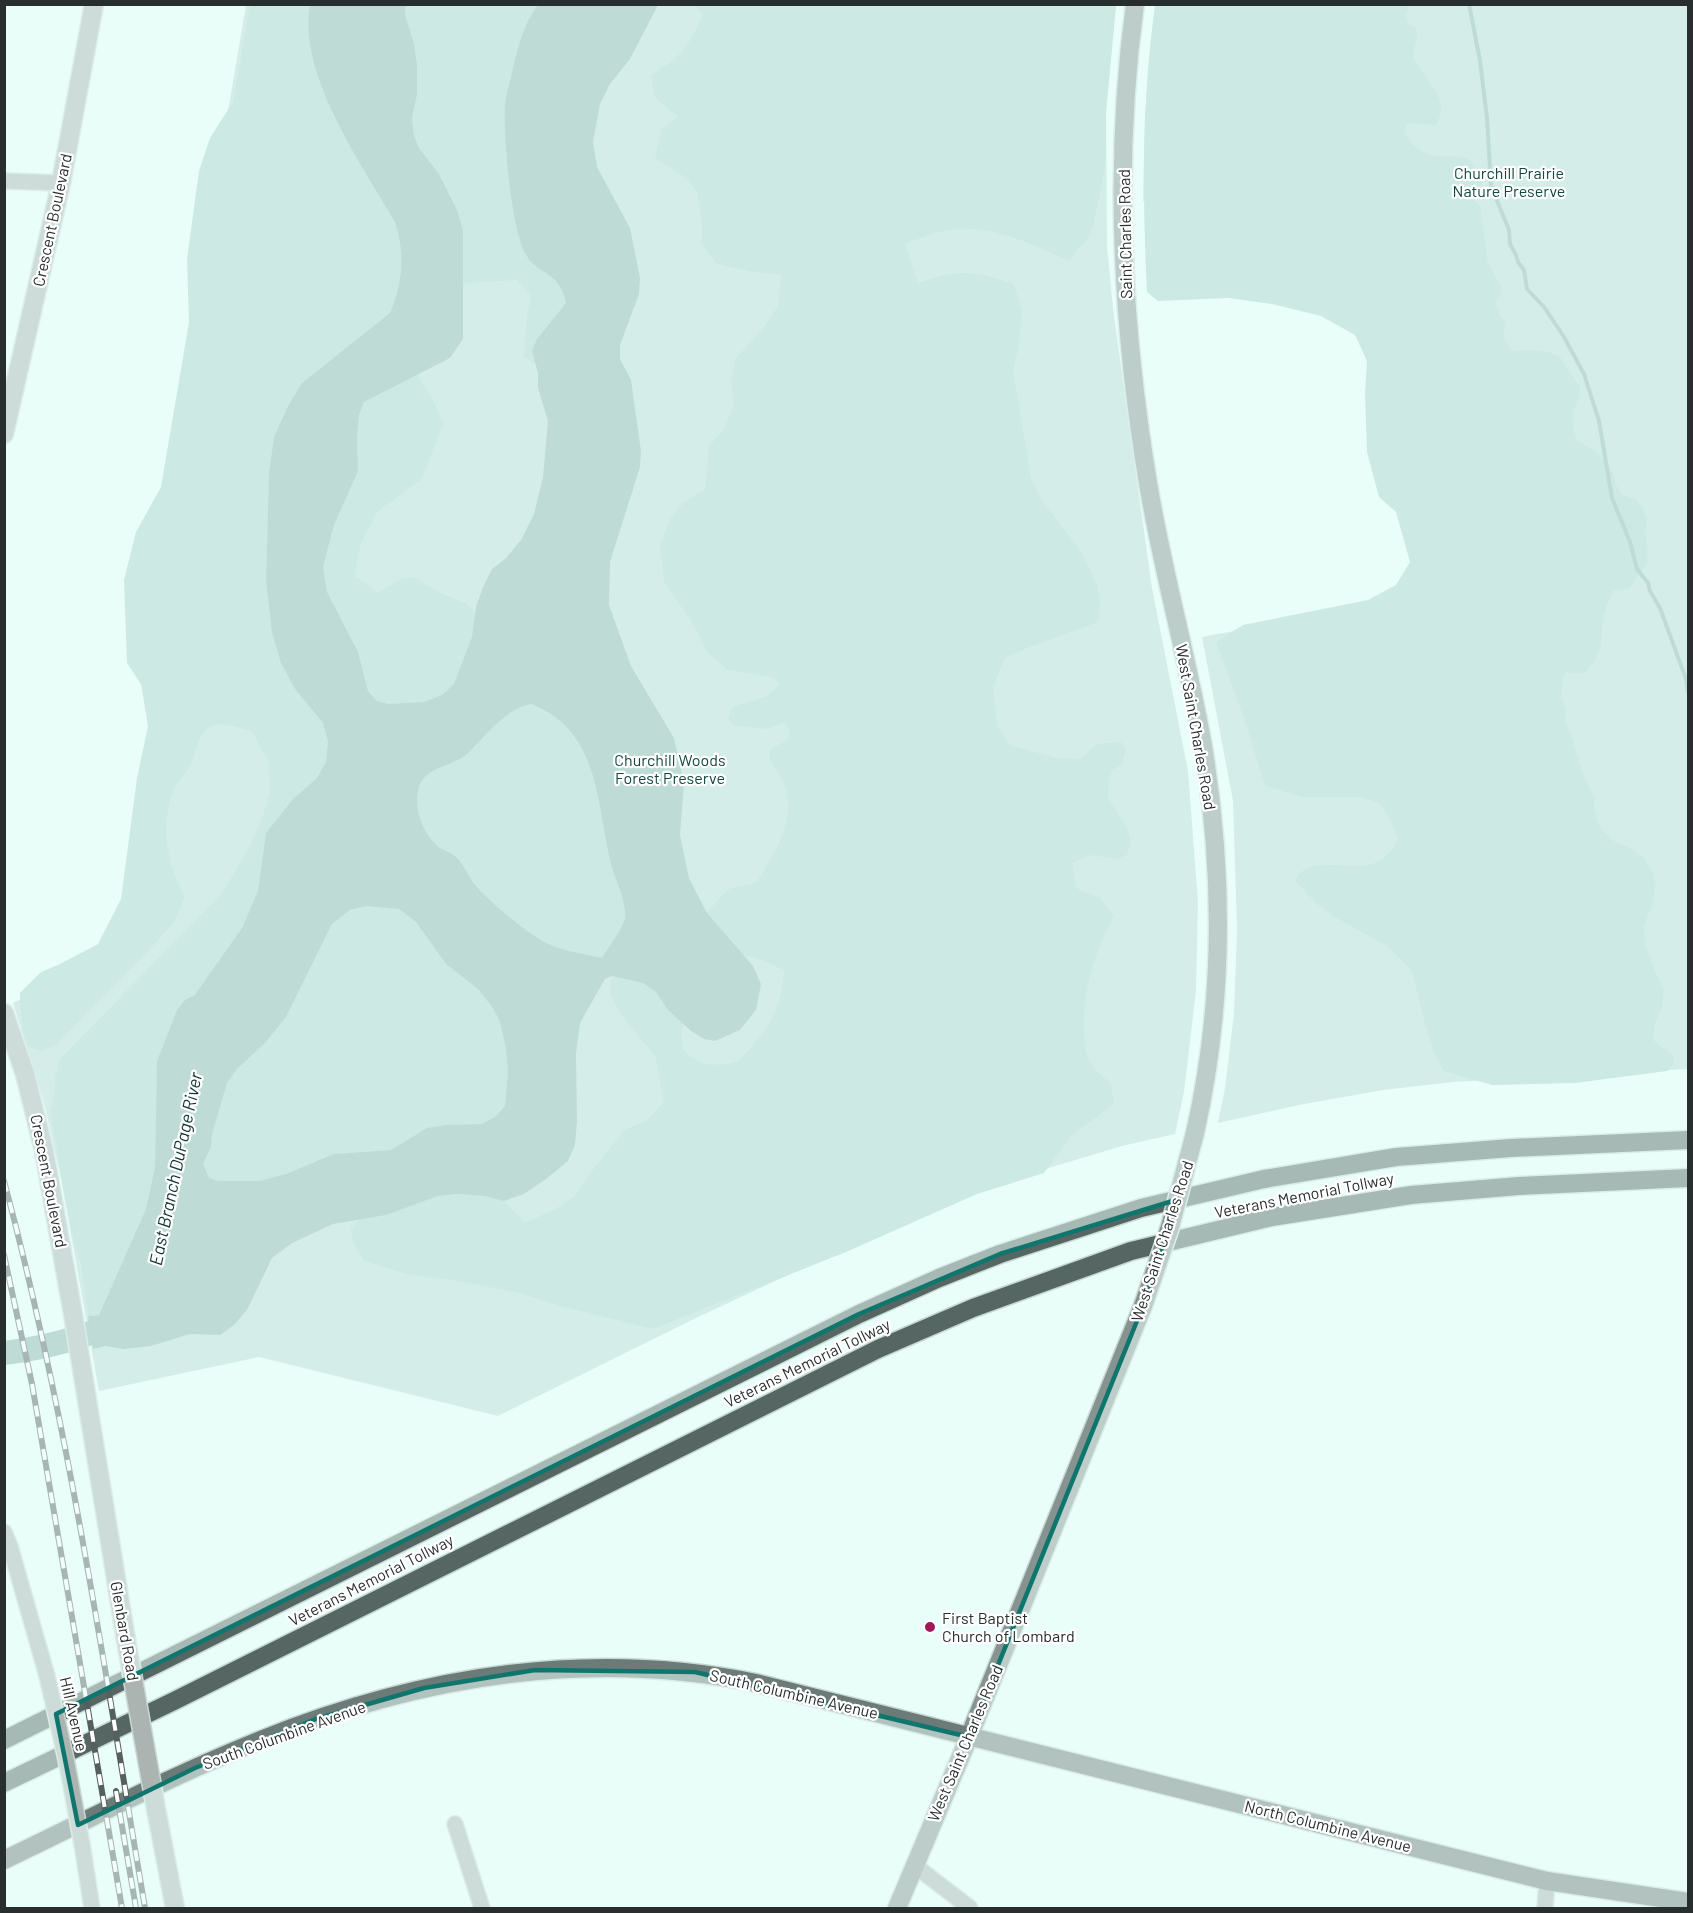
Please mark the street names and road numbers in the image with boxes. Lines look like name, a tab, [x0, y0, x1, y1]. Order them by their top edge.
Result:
street label: Crescent Boulevard	[28, 152, 75, 288]
street label: Saint Charles Road	[1114, 169, 1135, 299]
street label: West Saint Charles Road	[1173, 642, 1220, 811]
street label: Crescent Boulevard	[27, 1113, 72, 1249]
street label: West Saint Charles Road	[1126, 1158, 1197, 1324]
street label: Veterans Memorial Tollway	[1213, 1168, 1396, 1221]
street label: Veterans Memorial Tollway	[721, 1314, 893, 1411]
street label: Veterans Memorial Tollway	[285, 1529, 457, 1629]
street label: Glenbard Road	[107, 1580, 144, 1682]
street label: West Saint Charles Road	[923, 1662, 1006, 1824]
street label: South Columbine Avenue	[708, 1665, 880, 1722]
street label: Hill Avenue	[57, 1675, 92, 1753]
street label: South Columbine Avenue	[200, 1696, 368, 1773]
street label: North Columbine Avenue	[1243, 1796, 1413, 1855]

